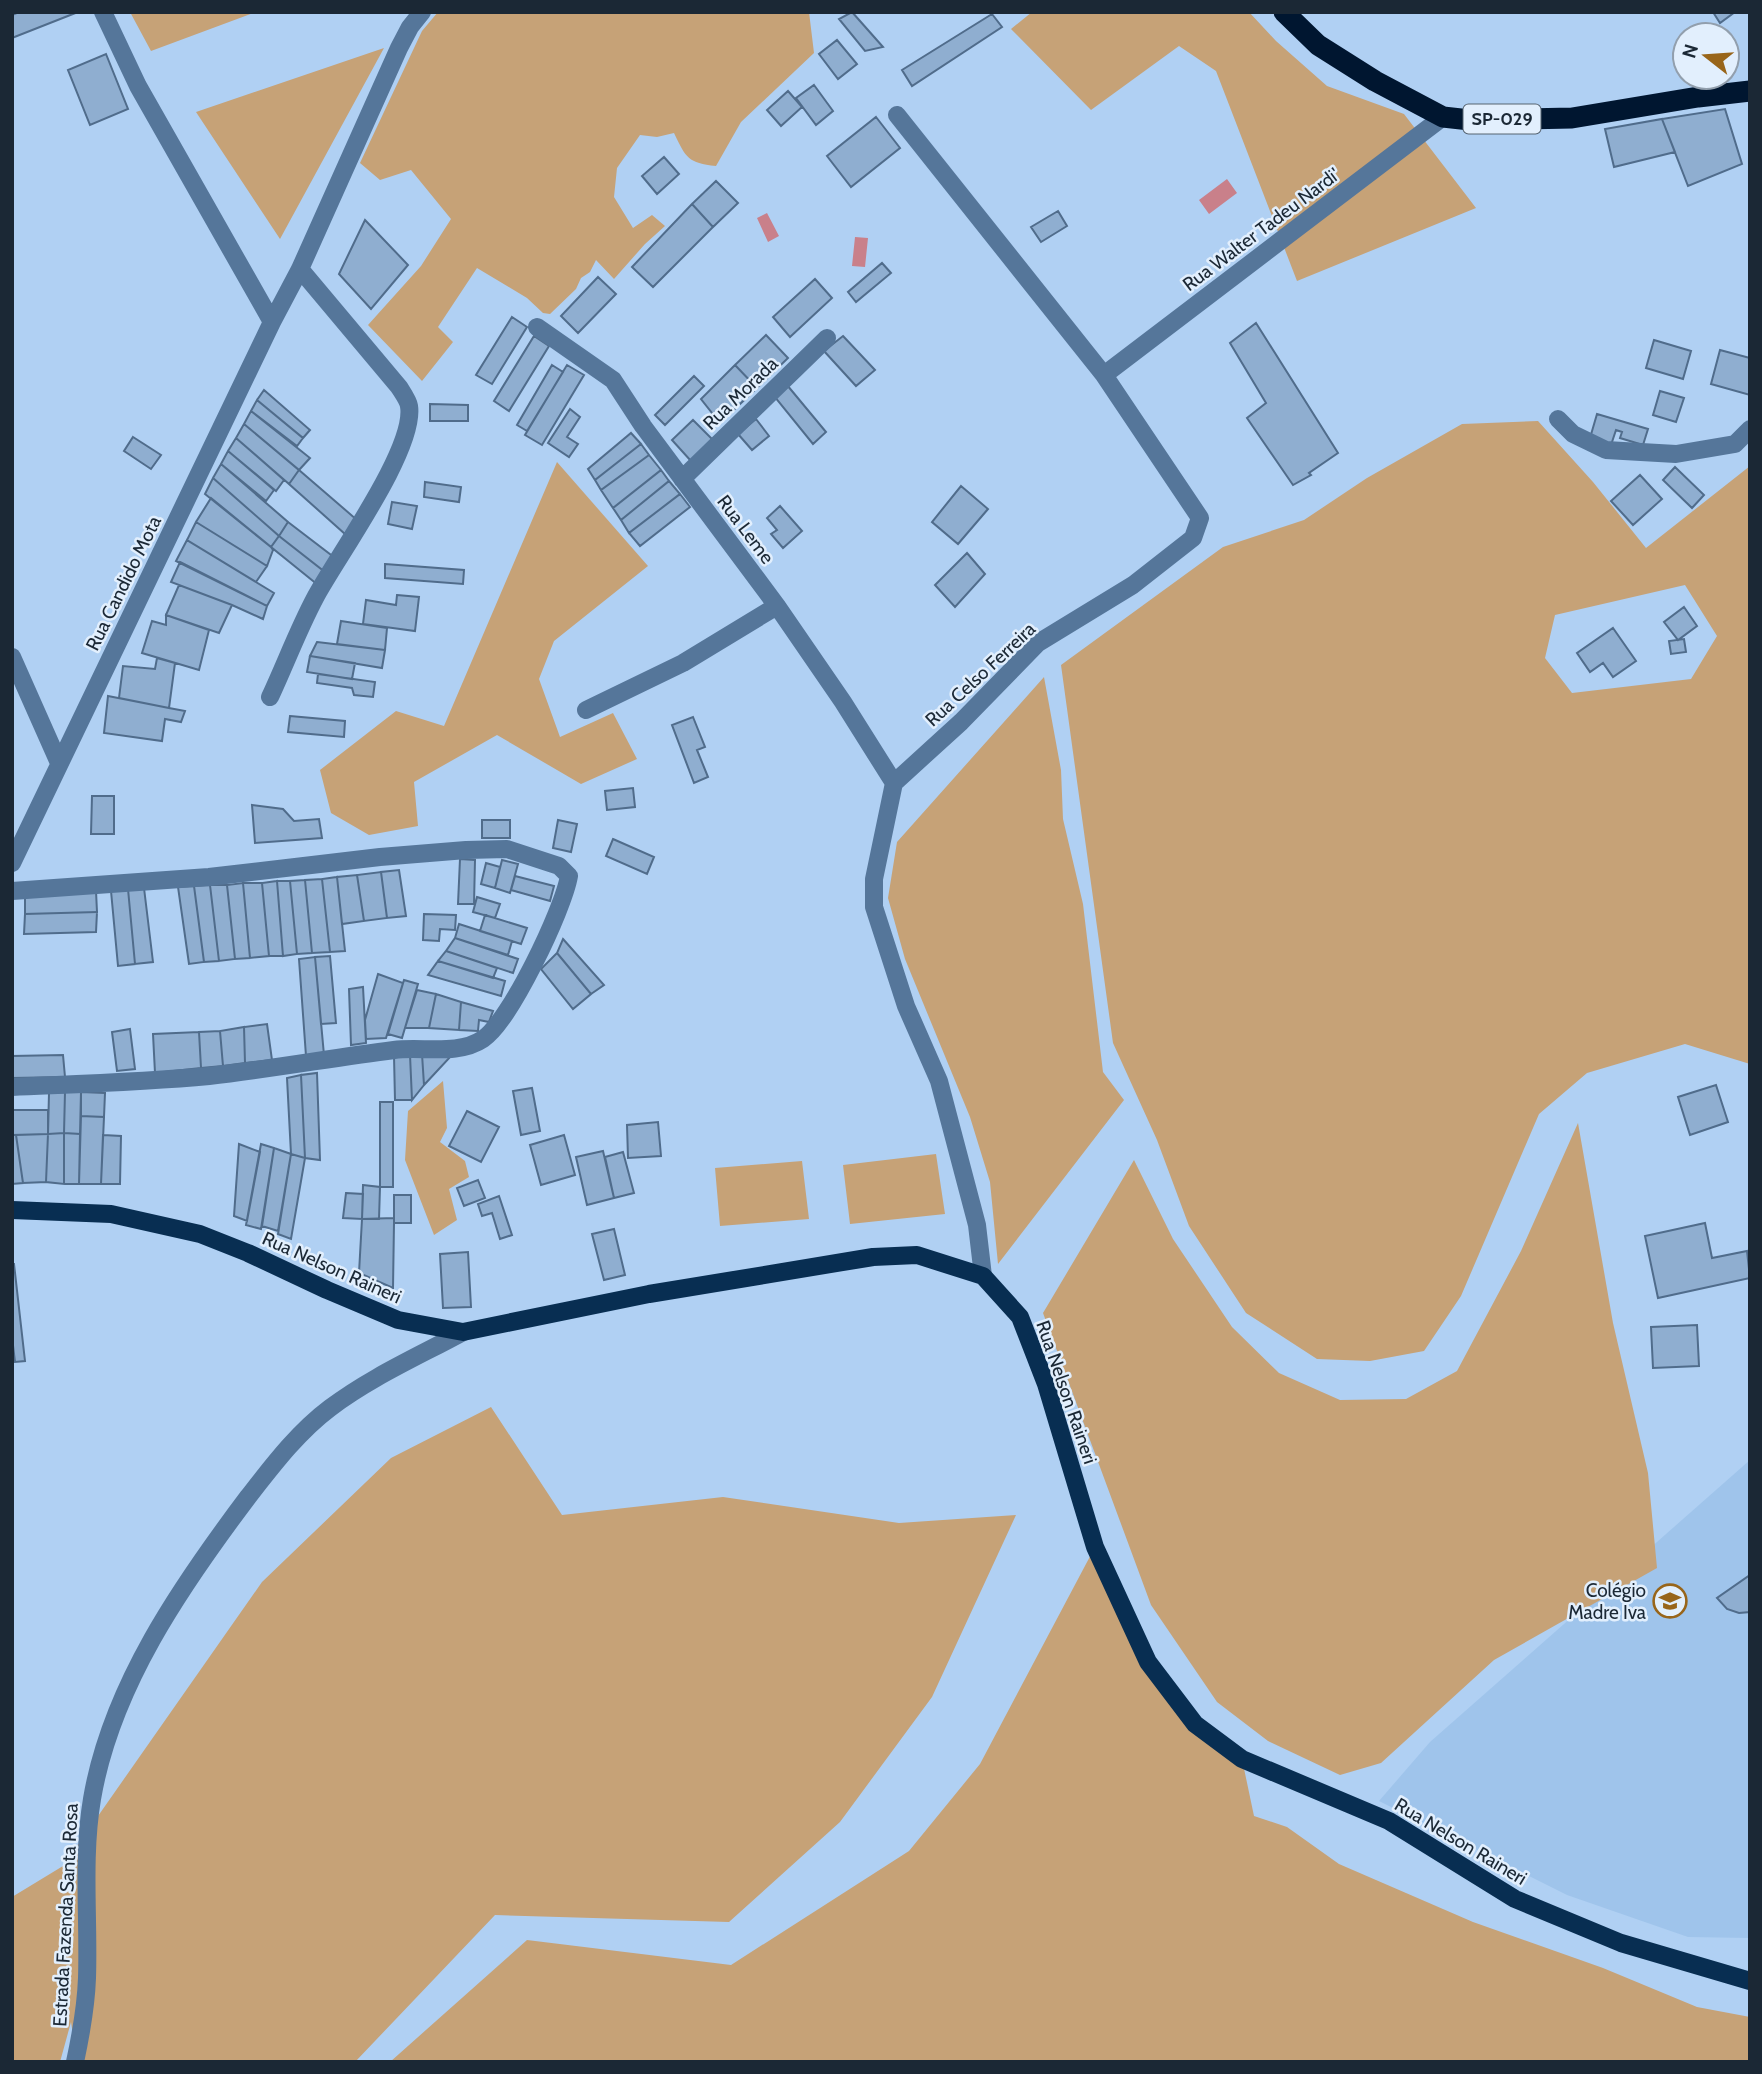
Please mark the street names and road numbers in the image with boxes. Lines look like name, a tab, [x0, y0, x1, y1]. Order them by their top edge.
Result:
road number: SP-029	[1464, 104, 1540, 134]
street label: Rua Walter Tadeu Nardi'	[1178, 163, 1344, 296]
street label: Rua Morada	[698, 352, 782, 435]
street label: Rua Leme	[712, 490, 779, 568]
street label: Rua Candido Mota	[81, 512, 166, 654]
street label: Rua Celso Ferreira	[921, 617, 1040, 731]
street label: Rua Nelson Raineri	[259, 1226, 405, 1308]
street label: Rua Nelson Raineri	[1031, 1317, 1102, 1467]
street label: Rua Nelson Raineri	[1391, 1793, 1531, 1890]
street label: Estrada Fazenda Santa Rosa	[48, 1803, 83, 2027]

